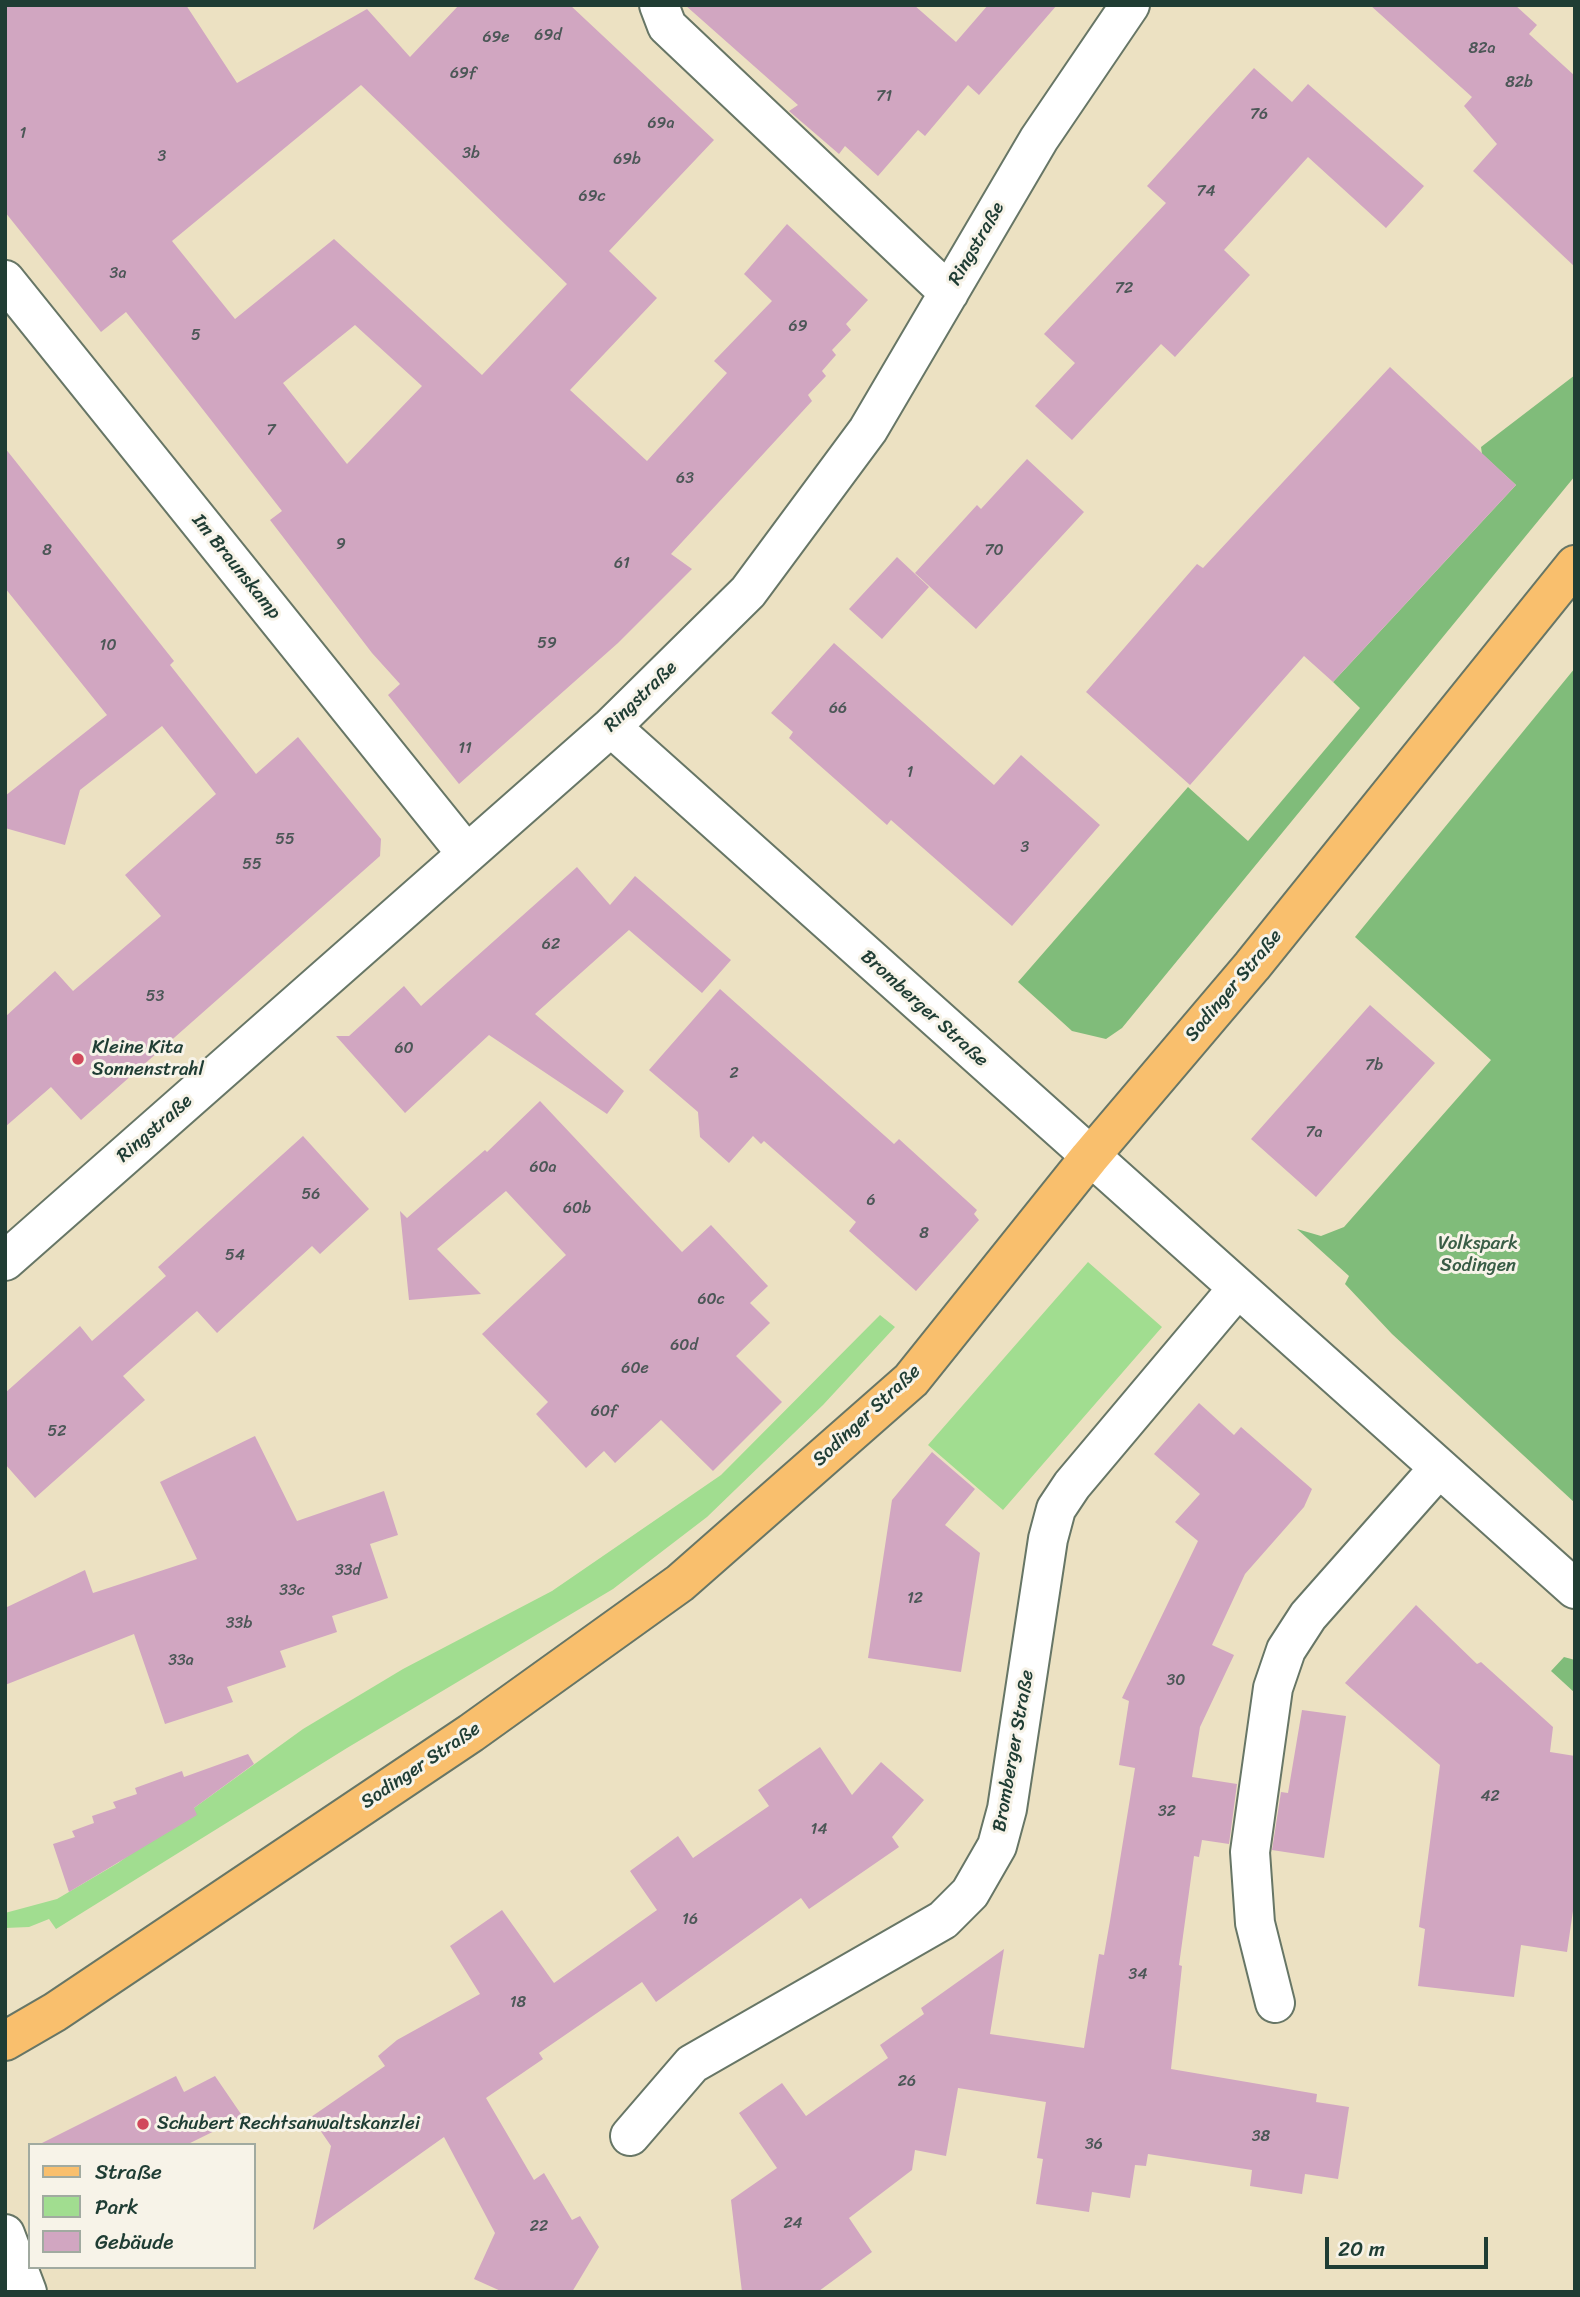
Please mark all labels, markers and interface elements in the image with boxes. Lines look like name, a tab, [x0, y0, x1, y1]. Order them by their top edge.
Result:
house number: 69d	[534, 26, 562, 46]
house number: 69e	[482, 28, 510, 48]
house number: 82a	[1469, 39, 1495, 59]
house number: 69f	[450, 64, 476, 84]
house number: 82b	[1505, 73, 1533, 93]
house number: 71	[876, 87, 892, 107]
house number: 76	[1250, 105, 1268, 125]
house number: 69a	[648, 114, 674, 134]
house number: 1	[20, 124, 26, 144]
house number: 3b	[462, 144, 480, 164]
house number: 3	[158, 147, 166, 167]
house number: 69b	[613, 150, 641, 170]
house number: 74	[1196, 182, 1216, 202]
house number: 69c	[579, 187, 605, 207]
street label: Ringstraße	[944, 198, 1010, 290]
house number: 3a	[110, 264, 126, 284]
house number: 72	[1115, 279, 1133, 299]
house number: 69	[789, 317, 807, 337]
house number: 5	[191, 326, 201, 346]
house number: 7	[266, 421, 276, 441]
house number: 63	[676, 469, 694, 489]
street label: Im Braunskamp	[187, 510, 285, 624]
house number: 9	[336, 535, 346, 555]
house number: 8	[42, 541, 52, 561]
house number: 70	[984, 541, 1004, 561]
house number: 61	[614, 554, 630, 574]
house number: 59	[537, 634, 557, 654]
house number: 10	[100, 636, 116, 656]
street label: Ringstraße	[600, 657, 682, 737]
house number: 66	[829, 699, 847, 719]
house number: 11	[458, 739, 472, 759]
house number: 1	[907, 763, 913, 783]
house number: 55	[275, 830, 295, 850]
house number: 3	[1021, 838, 1029, 858]
house number: 55	[242, 855, 262, 875]
street label: Sodinger Straße	[1181, 925, 1287, 1047]
house number: 62	[542, 935, 560, 955]
street label: Bromberger Straße	[856, 946, 992, 1072]
house number: 53	[146, 987, 164, 1007]
place label: Kleine Kita Sonnenstrahl	[92, 1037, 204, 1081]
house number: 60	[394, 1039, 414, 1059]
marker: Kleine Kita Sonnenstrahl	[70, 1051, 86, 1067]
house number: 7b	[1365, 1056, 1383, 1076]
house number: 2	[729, 1064, 739, 1084]
street label: Ringstraße	[113, 1090, 197, 1168]
house number: 7a	[1305, 1123, 1323, 1143]
house number: 60a	[529, 1158, 557, 1178]
house number: 56	[302, 1185, 320, 1205]
house number: 6	[866, 1191, 876, 1211]
house number: 60b	[563, 1199, 591, 1219]
house number: 8	[919, 1224, 929, 1244]
park label: Volkspark Sodingen	[1438, 1233, 1518, 1277]
house number: 54	[225, 1246, 245, 1266]
house number: 60c	[697, 1290, 725, 1310]
house number: 60d	[670, 1336, 698, 1356]
house number: 60e	[621, 1359, 649, 1379]
street label: Sodinger Straße	[808, 1360, 926, 1472]
house number: 60f	[591, 1402, 617, 1422]
house number: 52	[47, 1422, 67, 1442]
house number: 33d	[335, 1561, 361, 1581]
house number: 33c	[279, 1581, 305, 1601]
house number: 12	[907, 1589, 923, 1609]
house number: 33b	[226, 1614, 252, 1634]
house number: 33a	[168, 1651, 194, 1671]
street label: Bromberger Straße	[989, 1668, 1039, 1834]
house number: 30	[1167, 1671, 1185, 1691]
street label: Sodinger Straße	[357, 1718, 485, 1814]
house number: 42	[1480, 1787, 1500, 1807]
house number: 32	[1158, 1802, 1176, 1822]
house number: 14	[811, 1820, 827, 1840]
house number: 16	[682, 1910, 698, 1930]
house number: 34	[1129, 1965, 1147, 1985]
house number: 18	[510, 1993, 526, 2013]
house number: 26	[898, 2072, 916, 2092]
place label: Schubert Rechtsanwaltskanzlei	[157, 2113, 420, 2135]
marker: Schubert Rechtsanwaltskanzlei	[135, 2116, 151, 2132]
house number: 38	[1252, 2127, 1270, 2147]
house number: 36	[1085, 2135, 1103, 2155]
legend	[28, 2143, 256, 2269]
text: Straße	[95, 2153, 162, 2191]
text: Park	[95, 2188, 138, 2226]
house number: 24	[783, 2214, 803, 2234]
house number: 22	[530, 2217, 548, 2237]
text: Gebäude	[95, 2223, 173, 2261]
scale bar	[1328, 2224, 1491, 2268]
text: 20 m	[1338, 2230, 1385, 2268]

